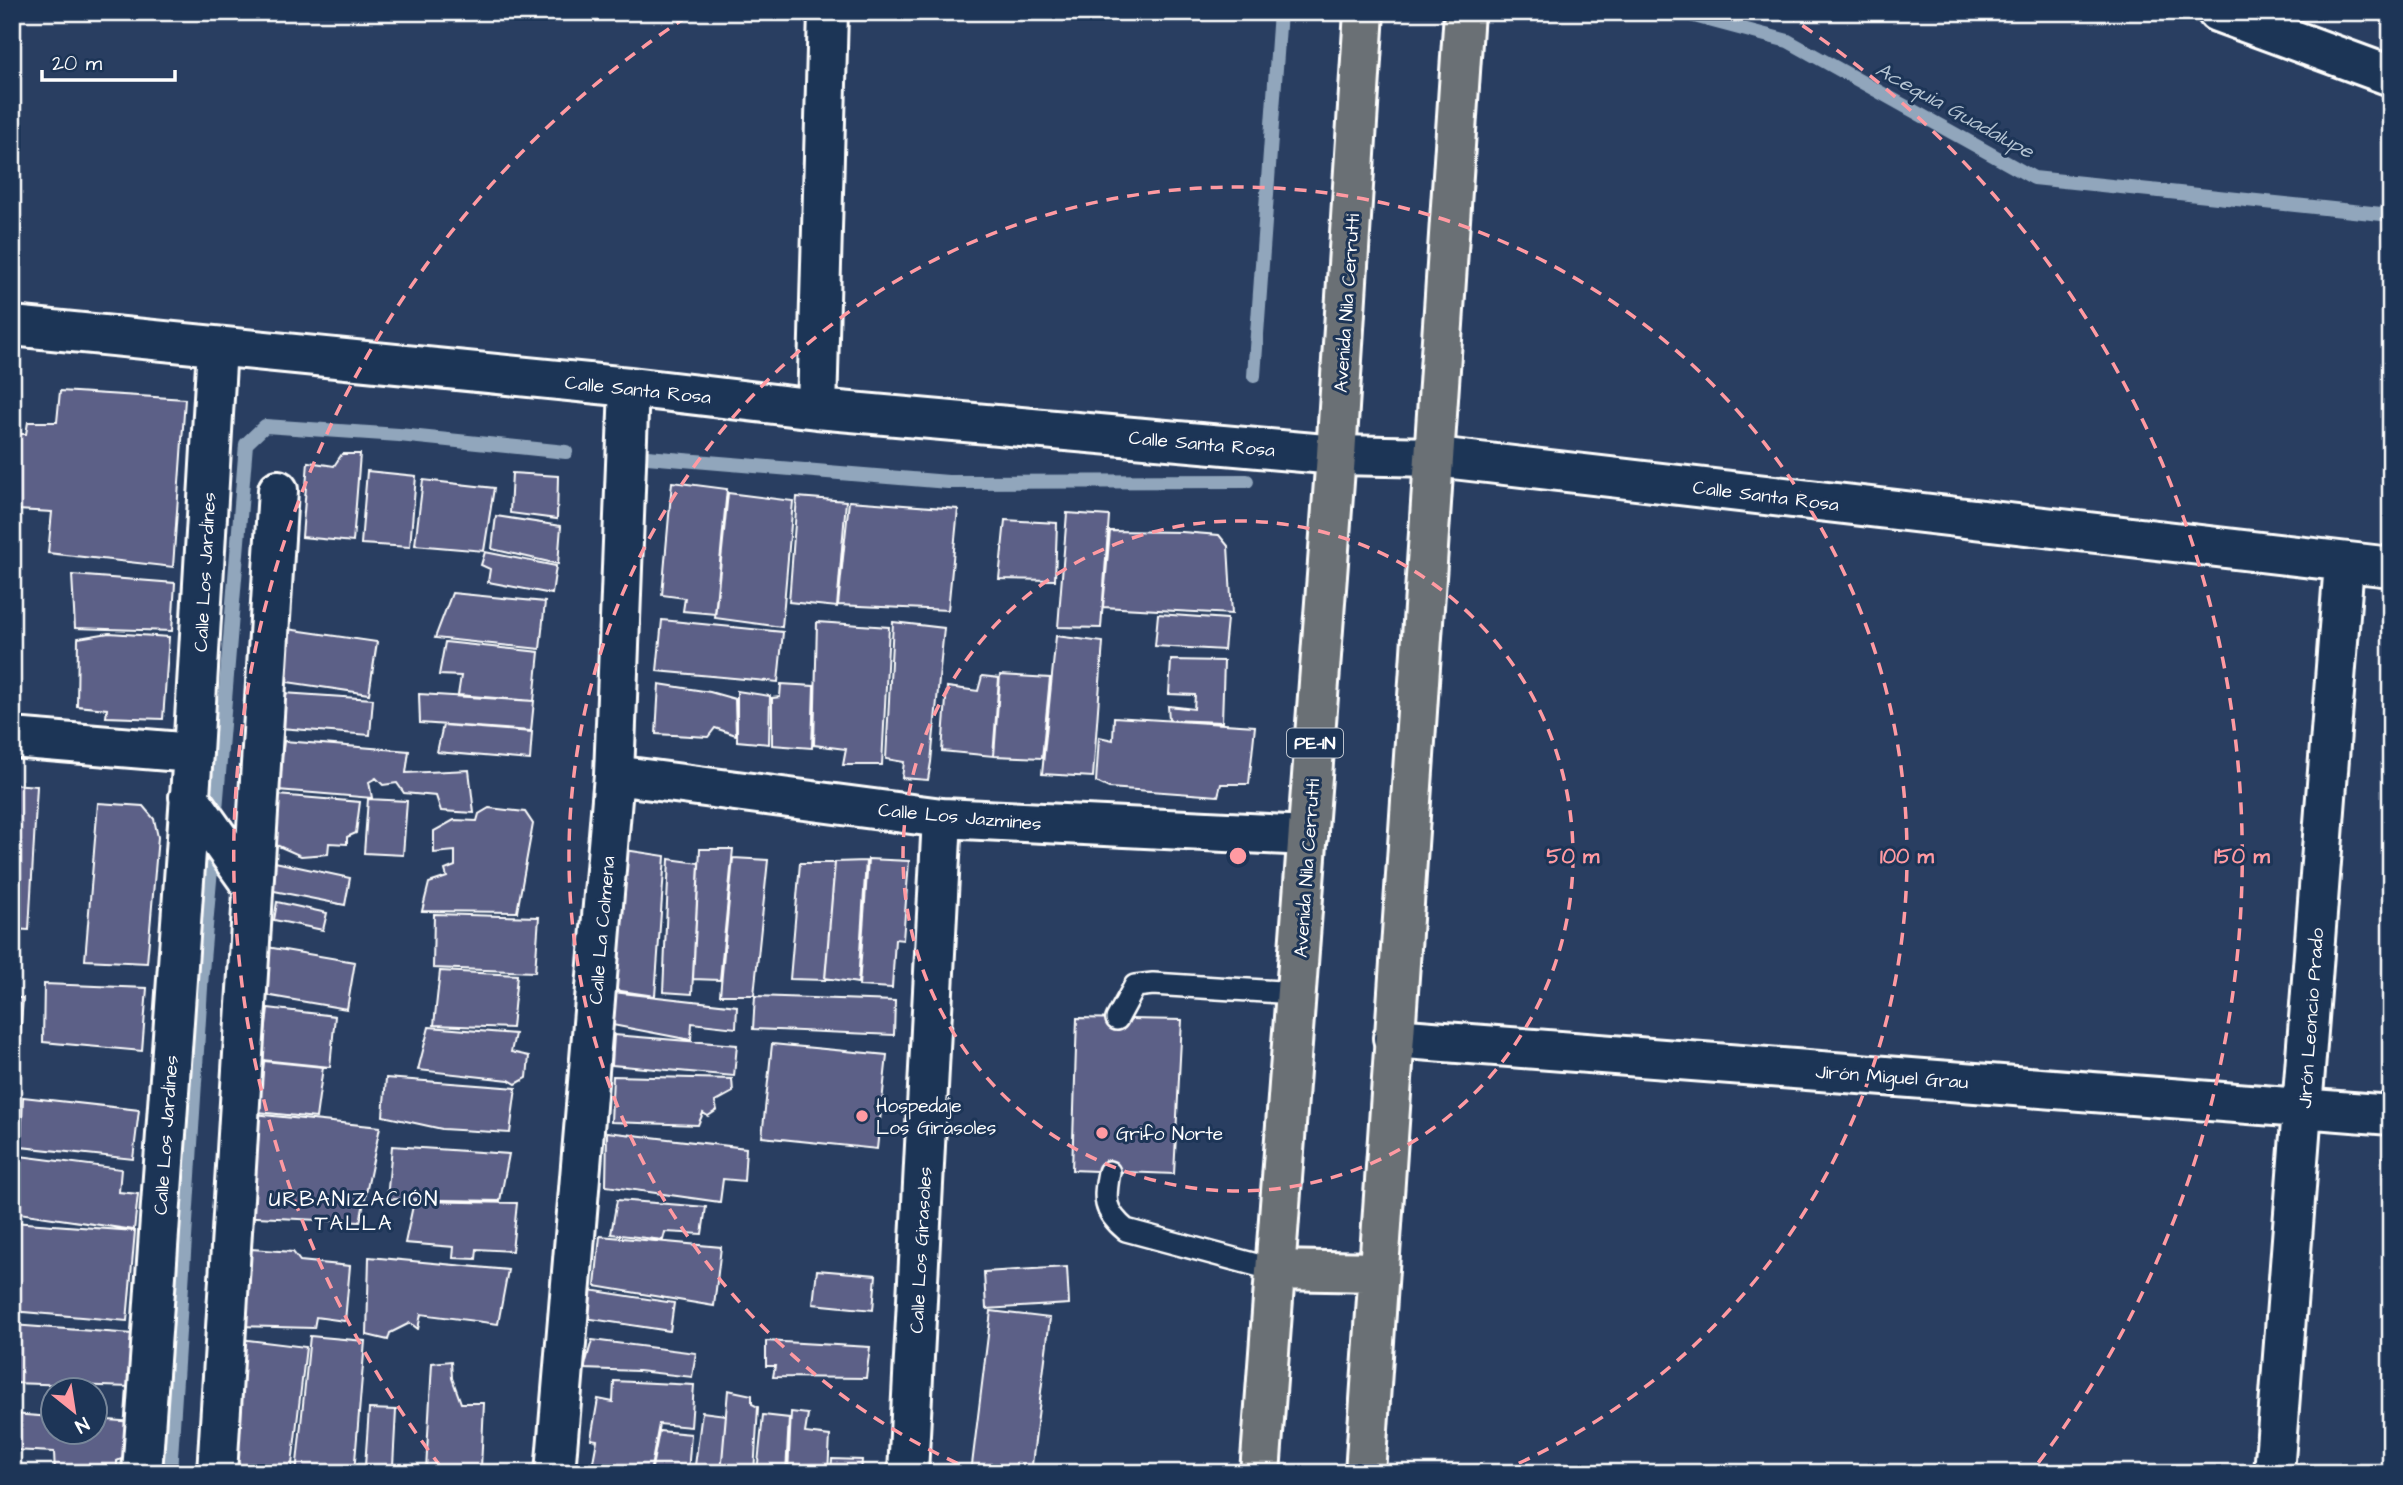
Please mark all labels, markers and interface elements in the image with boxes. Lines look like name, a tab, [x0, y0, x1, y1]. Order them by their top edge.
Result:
scale bar	[42, 38, 175, 82]
text: 20 m	[52, 49, 103, 78]
water label: Acequia Guadalupe	[1871, 55, 2040, 167]
street label: Avenida Nila Cerrutti	[1328, 213, 1367, 393]
street label: Calle Santa Rosa	[563, 369, 713, 412]
street label: Calle Santa Rosa	[1128, 425, 1276, 464]
street label: Calle Santa Rosa	[1691, 474, 1841, 519]
street label: Calle Los Jardines	[188, 491, 223, 653]
road number: PE-1N	[1287, 728, 1343, 758]
street label: Avenida Nila Cerrutti	[1288, 778, 1327, 958]
street label: Calle Los Jazmines	[877, 797, 1043, 838]
text: 50 m	[1547, 842, 1600, 871]
text: 100 m	[1880, 842, 1935, 871]
text: 150 m	[2214, 842, 2270, 871]
centre of rings	[1226, 844, 1250, 868]
street label: Calle La Colmena	[583, 855, 622, 1005]
street label: Jirón Leoncio Prado	[2292, 927, 2331, 1109]
street label: Calle Los Jardines	[147, 1054, 186, 1216]
street label: Jirón Miguel Grau	[1815, 1059, 1970, 1097]
place label: Hospedaje Los Girasoles	[876, 1093, 996, 1142]
marker: Hospedaje Los Girasoles	[854, 1108, 870, 1124]
place label: Grifo Norte	[1116, 1121, 1223, 1148]
marker: Grifo Norte	[1094, 1125, 1110, 1141]
street label: Calle Los Girasoles	[904, 1166, 939, 1334]
district label: URBANIZACIÓN TALLA	[269, 1185, 439, 1238]
north arrow	[38, 1376, 108, 1446]
text: N	[70, 1410, 94, 1439]

